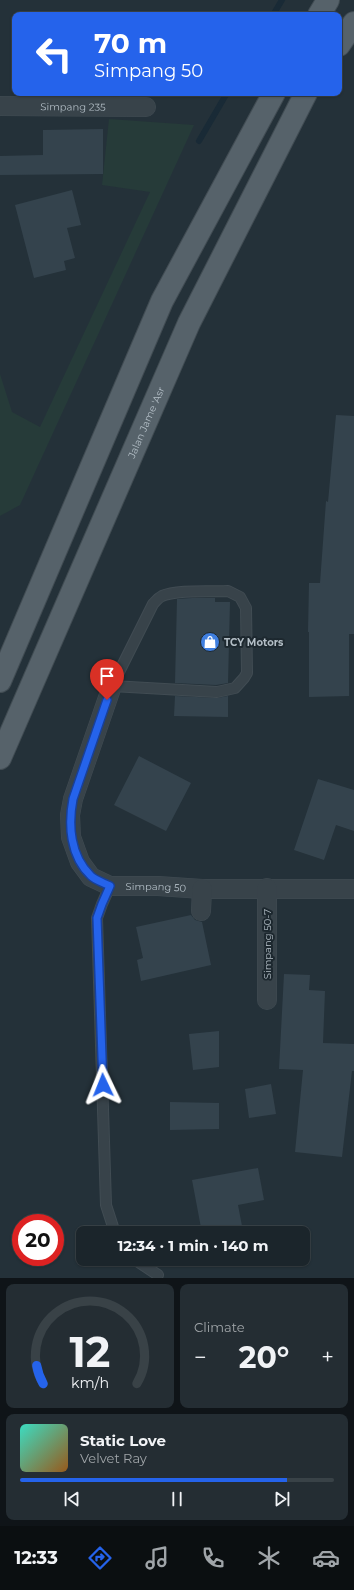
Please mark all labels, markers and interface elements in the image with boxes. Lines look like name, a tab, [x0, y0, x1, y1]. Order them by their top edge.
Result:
text: 70 m	[94, 26, 167, 60]
icon: left	[28, 28, 80, 80]
text: Simpang 50	[94, 60, 203, 82]
street label: Simpang 235	[40, 100, 106, 114]
street label: Jalan Jame 'Asr	[125, 385, 168, 461]
shop icon: TCY Motors	[199, 631, 221, 653]
place label: TCY Motors	[224, 636, 284, 649]
pin	[90, 659, 124, 700]
icon: arrive	[96, 665, 118, 687]
street label: Simpang 50	[126, 880, 187, 895]
street label: Simpang 50-7	[261, 909, 274, 979]
position arrow	[82, 1064, 124, 1106]
speed limit sign: 20	[12, 1214, 64, 1266]
text: 12:34 · 1 min · 140 m	[117, 1236, 269, 1255]
text: Climate	[194, 1319, 245, 1335]
text: 12	[70, 1327, 110, 1377]
text: 20°	[239, 1339, 289, 1376]
text: −	[194, 1344, 207, 1371]
text: +	[321, 1344, 334, 1371]
text: km/h	[71, 1374, 109, 1392]
text: Static Love	[80, 1431, 166, 1450]
text: Velvet Ray	[80, 1450, 147, 1466]
icon: previous	[61, 1488, 83, 1510]
icon: pause	[166, 1488, 188, 1510]
icon: next	[271, 1488, 293, 1510]
icon: directions	[86, 1544, 114, 1572]
icon: music	[143, 1544, 171, 1572]
icon: phone	[199, 1544, 227, 1572]
icon: climate	[255, 1544, 283, 1572]
icon: car	[312, 1544, 340, 1572]
text: 12:33	[14, 1547, 58, 1569]

